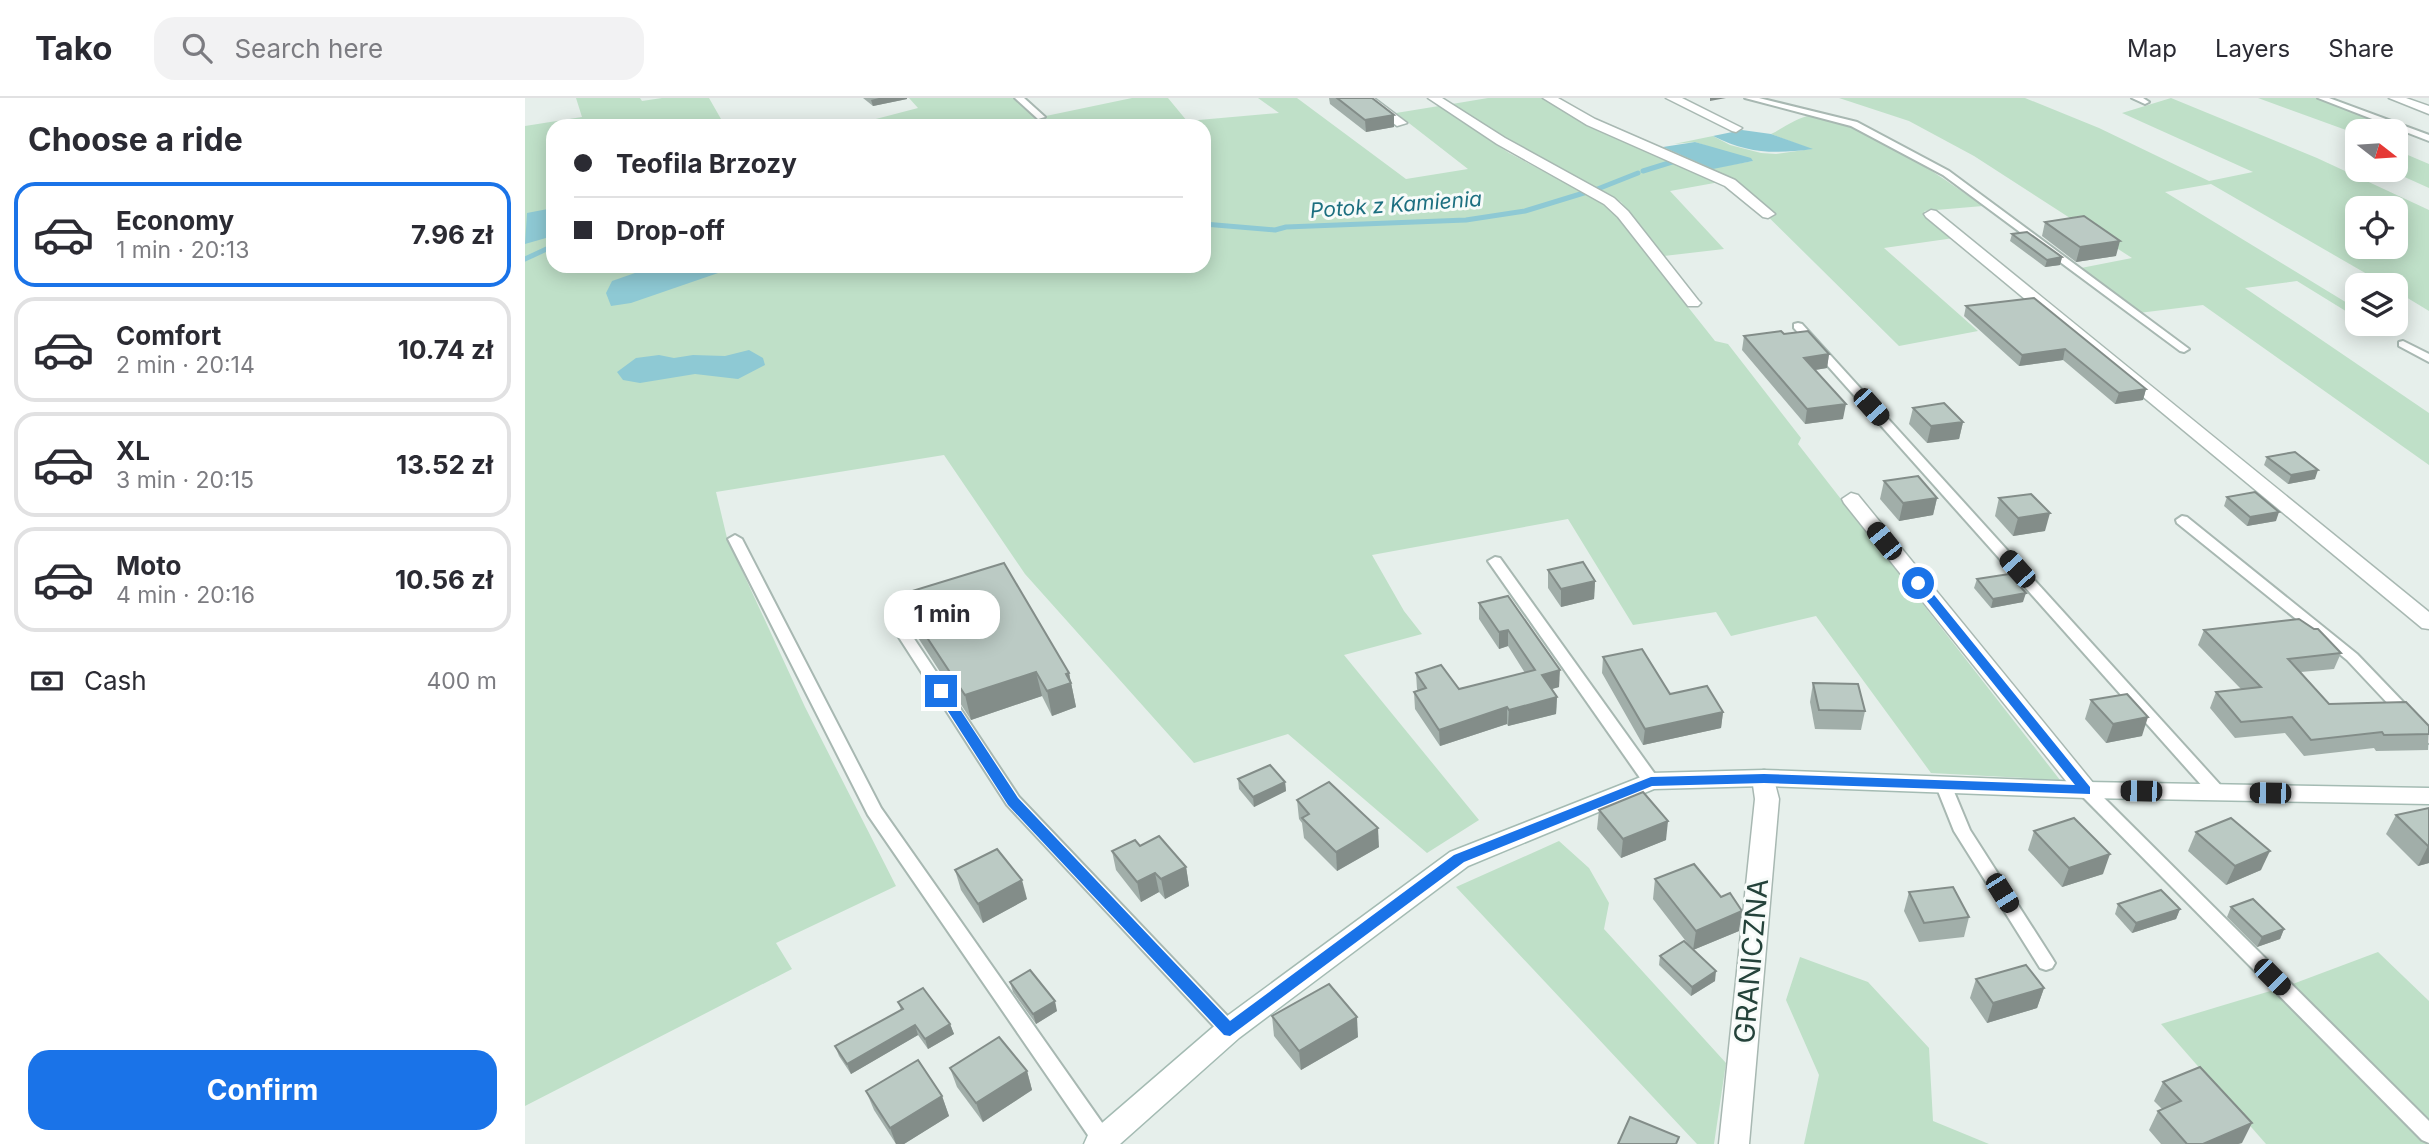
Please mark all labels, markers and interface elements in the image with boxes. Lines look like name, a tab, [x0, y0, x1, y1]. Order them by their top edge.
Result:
search box	[154, 17, 644, 80]
text: Tako	[35, 28, 112, 68]
icon: search	[178, 29, 216, 67]
text: Search here	[234, 33, 383, 64]
text: Map	[2127, 34, 2177, 63]
text: Layers	[2215, 34, 2290, 63]
text: Share	[2328, 34, 2394, 63]
north arrow	[2345, 119, 2408, 182]
map controls	[2345, 119, 2408, 336]
text: Choose a ride	[28, 120, 243, 159]
text: Teofila Brzozy	[616, 148, 797, 179]
water label: Potok z Kamienia	[1309, 186, 1483, 223]
button: locate	[2345, 196, 2408, 259]
icon: car	[32, 203, 95, 266]
text: Economy	[116, 205, 234, 236]
text: Drop-off	[616, 215, 725, 246]
text: 7.96 zł	[411, 219, 493, 250]
text: 1 min · 20:13	[116, 236, 249, 264]
button: layers	[2345, 273, 2408, 336]
icon: car	[32, 318, 95, 381]
text: Comfort	[116, 320, 221, 351]
text: 10.74 zł	[398, 334, 493, 365]
text: 2 min · 20:14	[116, 351, 255, 379]
car	[1850, 384, 1893, 430]
icon: car	[32, 433, 95, 496]
text: XL	[116, 435, 150, 466]
text: 13.52 zł	[396, 449, 493, 480]
text: 3 min · 20:15	[116, 466, 254, 494]
car	[1863, 518, 1906, 564]
car	[1996, 546, 2039, 592]
icon: car	[32, 548, 95, 611]
text: Moto	[116, 550, 181, 581]
text: 10.56 zł	[395, 564, 493, 595]
route start	[1902, 567, 1934, 599]
text: 4 min · 20:16	[116, 581, 255, 609]
callout: 1 min	[883, 589, 999, 638]
text: 1 min	[914, 600, 970, 628]
icon: cash	[28, 662, 66, 700]
text: Cash	[84, 665, 147, 696]
text: 400 m	[427, 667, 497, 695]
route end	[925, 675, 957, 707]
car	[2120, 780, 2163, 802]
car	[2249, 782, 2292, 804]
car	[1982, 870, 2023, 916]
street label: GRANICZNA	[1727, 877, 1775, 1045]
car	[2250, 955, 2295, 999]
button: Confirm	[28, 1050, 497, 1130]

